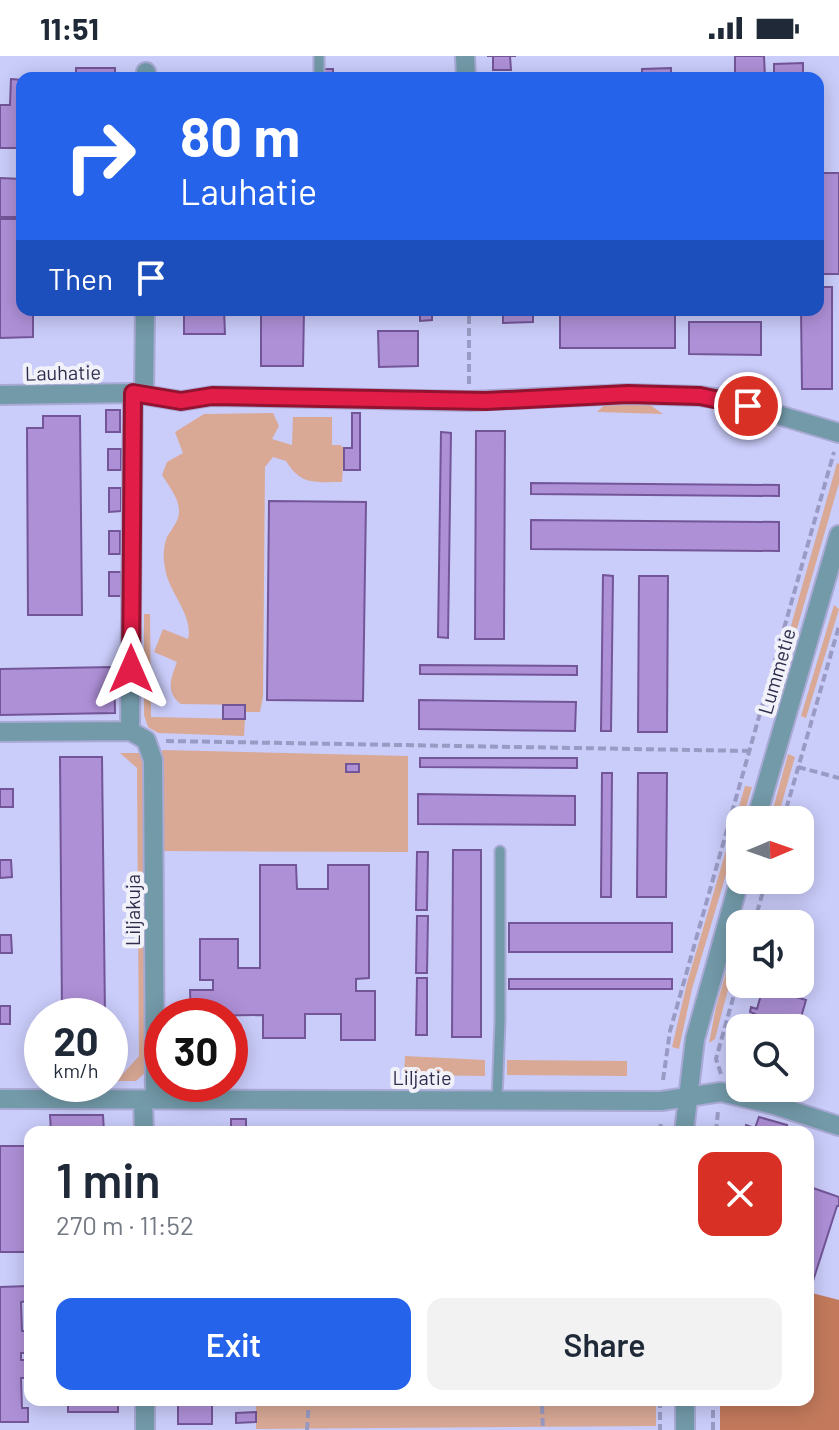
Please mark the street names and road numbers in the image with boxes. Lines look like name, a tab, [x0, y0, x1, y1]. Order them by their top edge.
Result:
street label: Lauhatie	[25, 359, 101, 385]
street label: Lummetie	[752, 625, 800, 717]
street label: Liljakuja	[120, 874, 144, 946]
street label: Liljatie	[392, 1065, 452, 1089]

